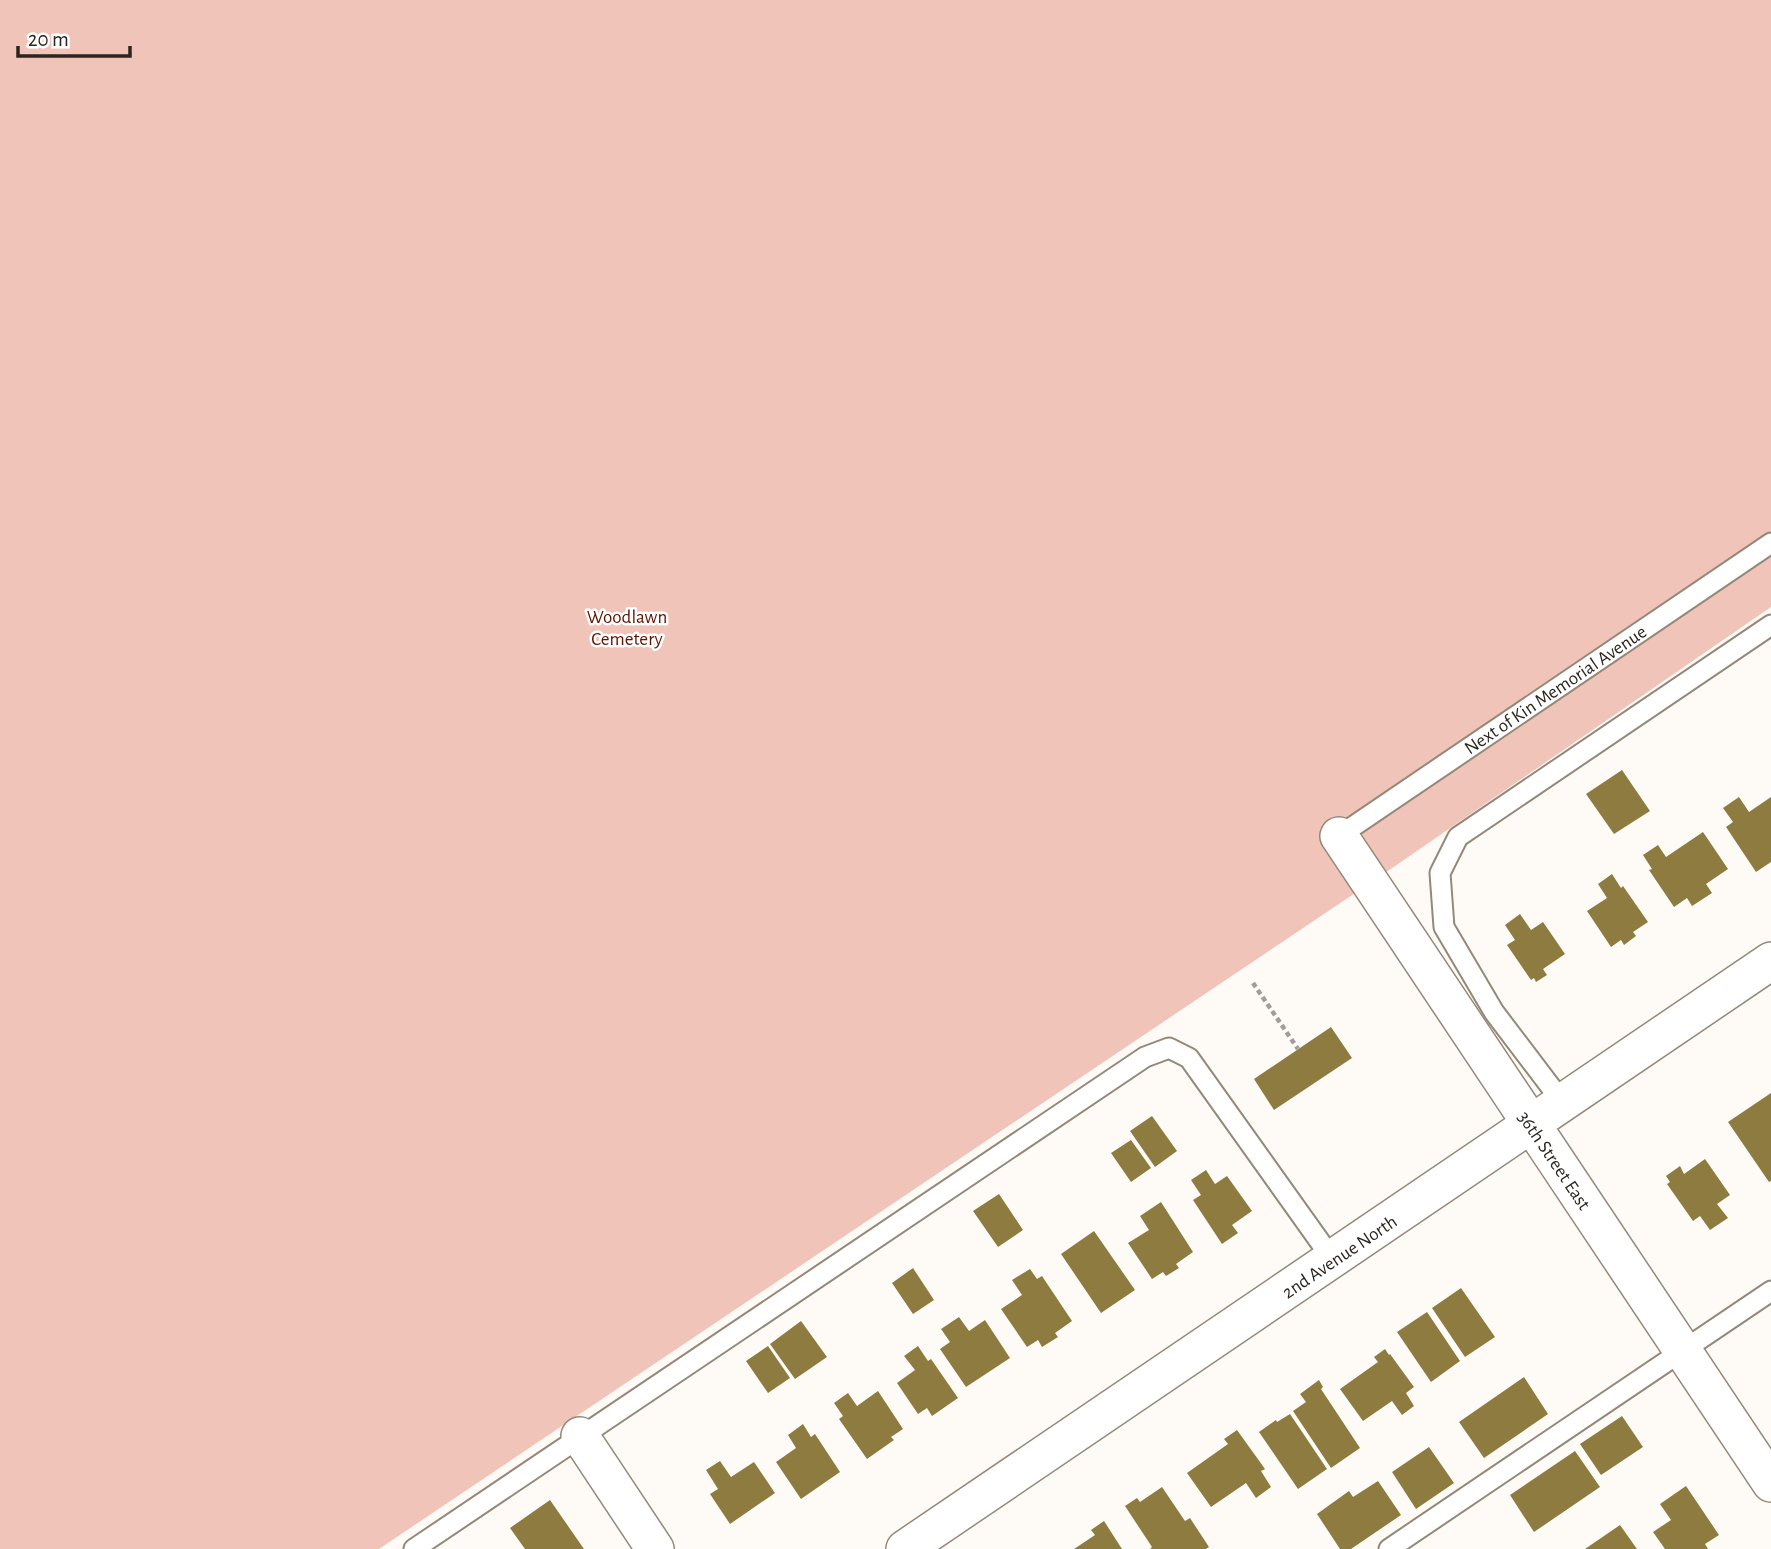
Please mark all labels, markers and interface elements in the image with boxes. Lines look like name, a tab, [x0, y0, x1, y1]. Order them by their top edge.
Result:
scale bar	[18, 14, 130, 58]
text: 20 m	[28, 29, 69, 50]
park label: Woodlawn Cemetery	[587, 608, 667, 649]
street label: Next of Kin Memorial Avenue	[1461, 622, 1650, 758]
street label: 36th Street East	[1514, 1108, 1594, 1214]
street label: 2nd Avenue North	[1279, 1212, 1401, 1303]

